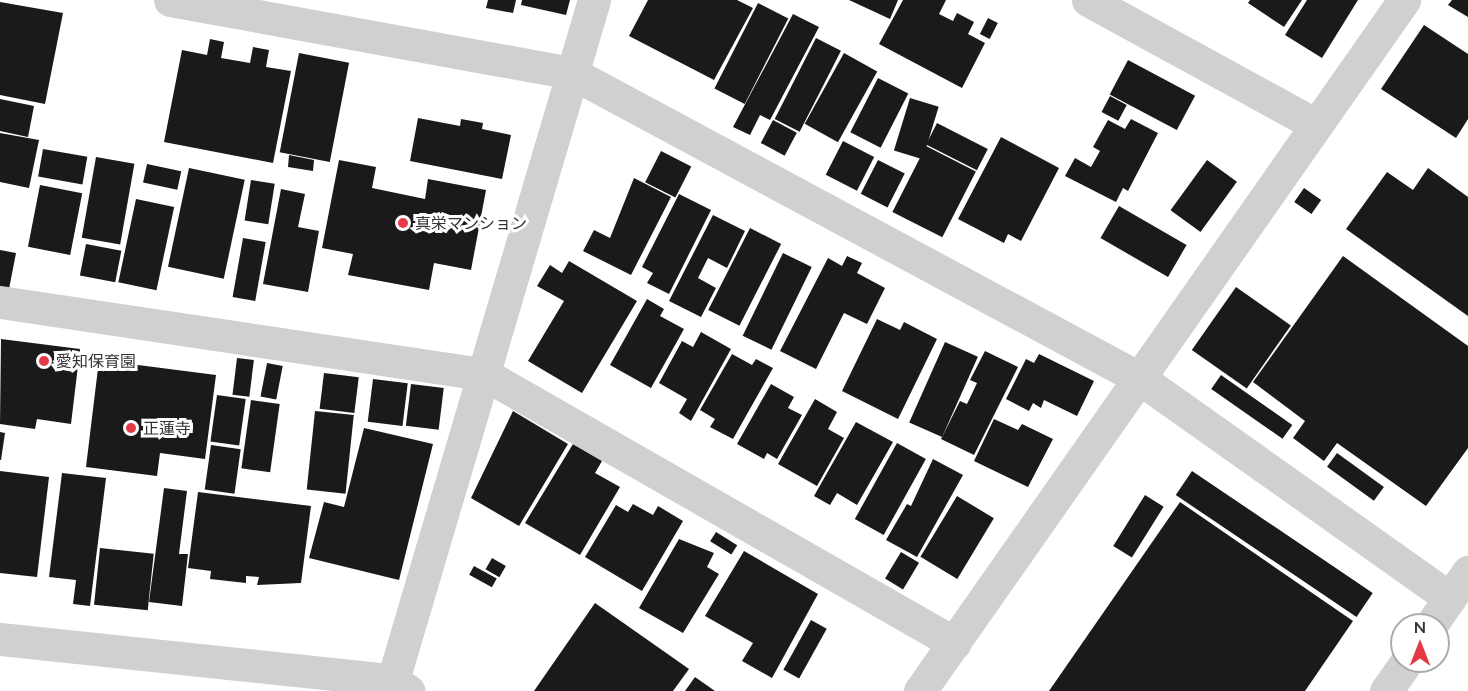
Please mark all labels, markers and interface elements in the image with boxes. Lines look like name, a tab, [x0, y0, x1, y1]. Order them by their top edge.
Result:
place label: 真栄マンション	[415, 213, 527, 233]
marker: 真栄マンション	[396, 216, 410, 230]
place label: 愛知保育園	[56, 351, 136, 371]
marker: 愛知保育園	[37, 354, 51, 368]
place label: 正蓮寺	[143, 418, 191, 438]
marker: 正蓮寺	[124, 421, 138, 435]
north arrow	[1390, 613, 1450, 673]
text: N	[1414, 617, 1426, 636]

